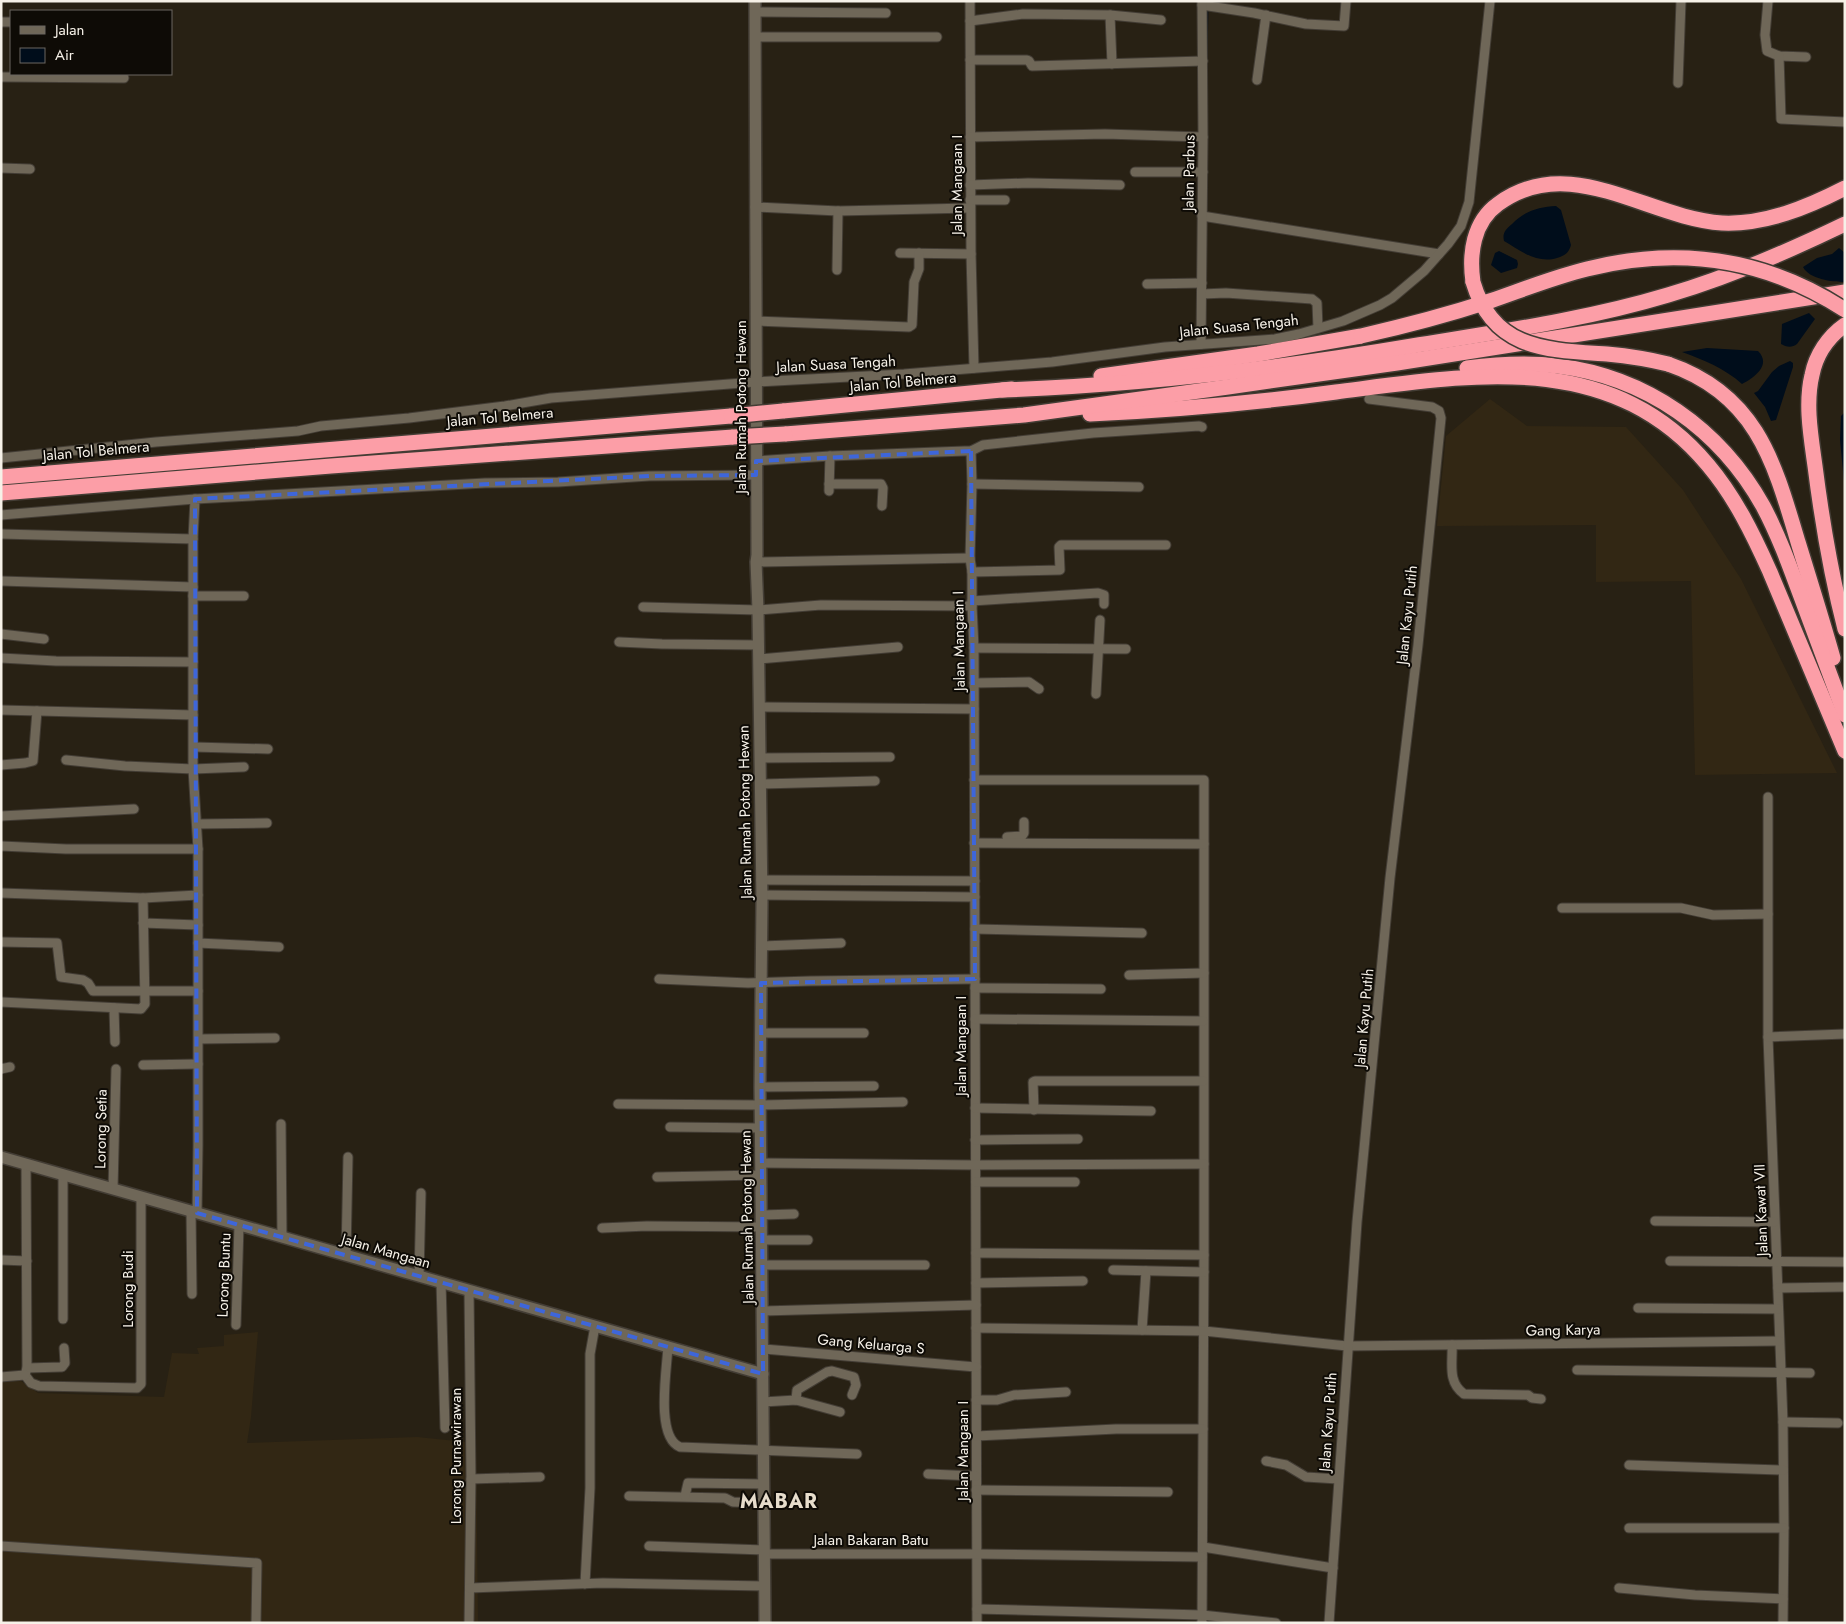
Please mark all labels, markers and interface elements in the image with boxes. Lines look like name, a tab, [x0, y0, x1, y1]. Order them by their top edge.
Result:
legend	[10, 10, 172, 75]
text: Jalan	[53, 19, 84, 41]
text: Air	[55, 44, 75, 66]
street label: Jalan Mangaan I	[946, 135, 968, 237]
street label: Jalan Parbus	[1177, 135, 1201, 213]
street label: Jalan Suasa Tengah	[1176, 309, 1300, 343]
street label: Jalan Rumah Potong Hewan	[730, 320, 752, 496]
street label: Jalan Suasa Tengah	[774, 350, 896, 378]
street label: Jalan Tol Belmera	[847, 366, 957, 398]
street label: Jalan Tol Belmera	[444, 401, 554, 433]
street label: Jalan Tol Belmera	[40, 435, 150, 467]
street label: Jalan Kayu Putih	[1391, 564, 1423, 668]
street label: Jalan Mangaan I	[947, 591, 971, 693]
street label: Jalan Rumah Potong Hewan	[732, 725, 758, 901]
street label: Jalan Kayu Putih	[1349, 967, 1379, 1071]
street label: Jalan Mangaan I	[950, 996, 972, 1098]
street label: Lorong Setia	[89, 1089, 113, 1169]
street label: Jalan Rumah Potong Hewan	[734, 1130, 760, 1306]
street label: Jalan Kawat VII	[1748, 1164, 1774, 1258]
street label: Jalan Mangaan	[337, 1227, 433, 1274]
street label: Lorong Buntu	[212, 1232, 236, 1318]
street label: Lorong Budi	[117, 1250, 139, 1328]
street label: Gang Karya	[1525, 1318, 1601, 1342]
street label: Gang Keluarga S	[817, 1328, 925, 1360]
street label: Jalan Kayu Putih	[1313, 1372, 1342, 1474]
street label: Lorong Purnawirawan	[445, 1388, 467, 1524]
street label: Jalan Mangaan I	[952, 1401, 974, 1503]
district label: MABAR	[740, 1487, 818, 1516]
street label: Jalan Bakaran Batu	[811, 1529, 929, 1551]

